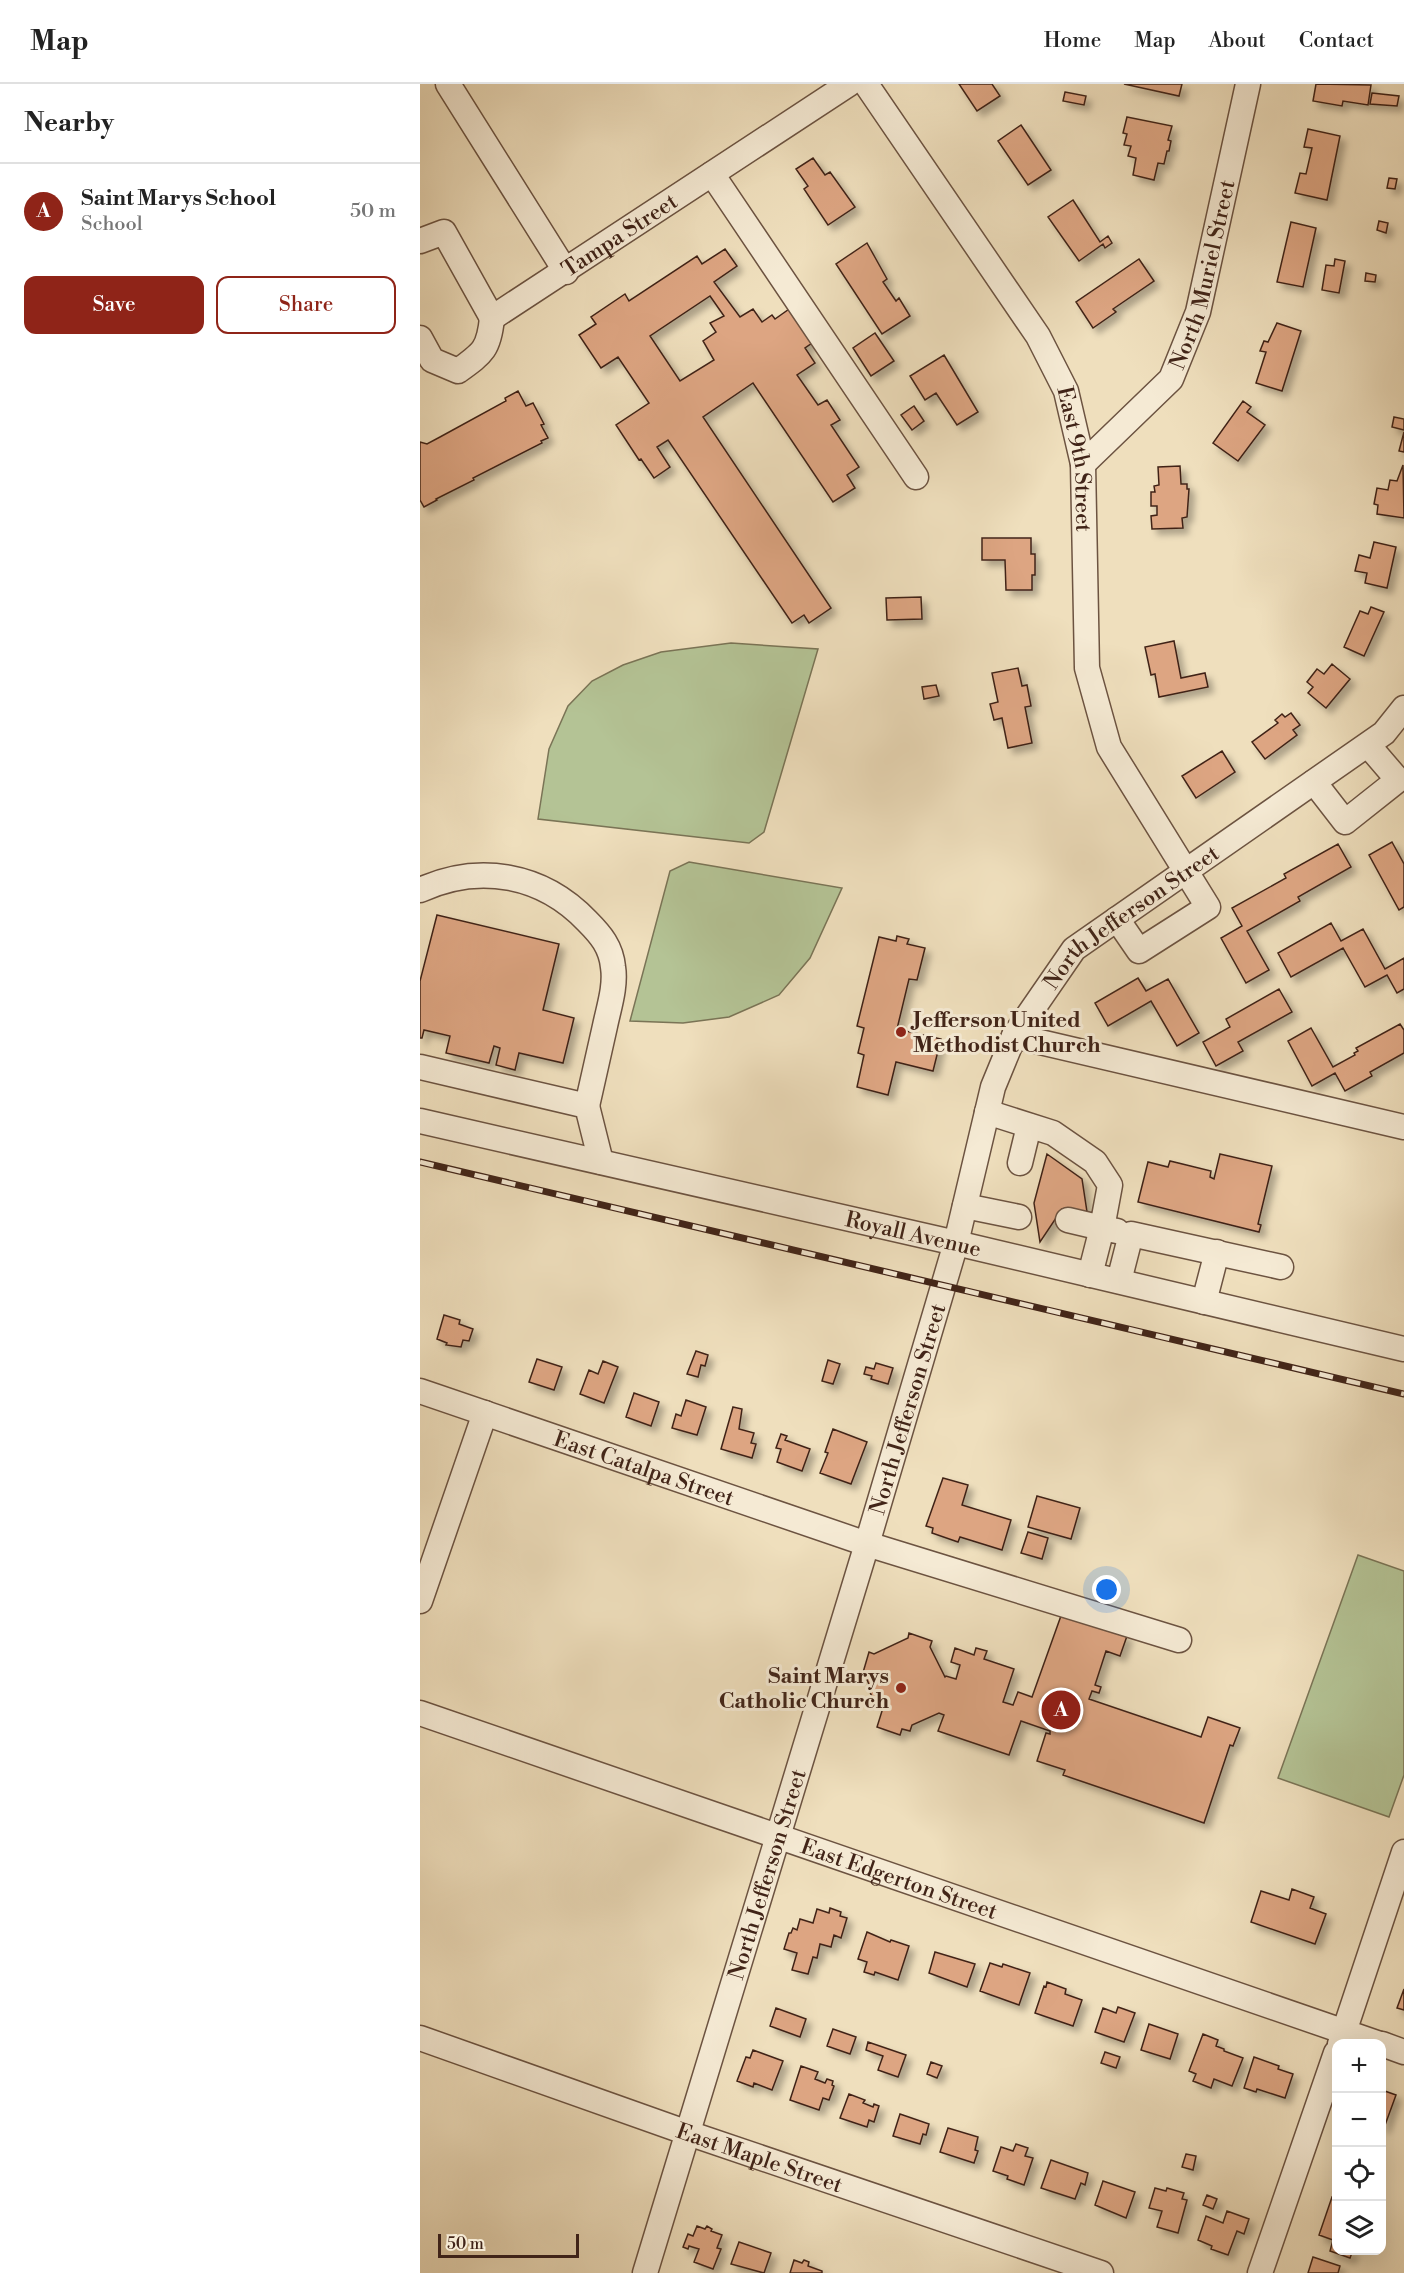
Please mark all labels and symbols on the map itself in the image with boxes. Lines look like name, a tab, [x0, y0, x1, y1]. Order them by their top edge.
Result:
street label: North Muriel Street	[1164, 177, 1242, 374]
street label: Tampa Street	[557, 188, 683, 284]
street label: East 9th Street	[1050, 384, 1096, 532]
street label: North Jefferson Street	[1038, 840, 1225, 995]
place label: Jefferson United Methodist Church	[910, 1007, 1101, 1059]
marker: Jefferson United Methodist Church	[894, 1025, 908, 1039]
street label: Royall Avenue	[842, 1206, 984, 1264]
street label: North Jefferson Street	[864, 1300, 952, 1518]
street label: East Catalpa Street	[550, 1426, 738, 1513]
your location	[1092, 1575, 1121, 1604]
place label: Saint Marys Catholic Church	[719, 1663, 889, 1715]
marker: Saint Marys Catholic Church	[894, 1681, 908, 1695]
pin: A	[1042, 1688, 1080, 1732]
street label: North Jefferson Street	[723, 1766, 813, 1983]
street label: East Edgerton Street	[797, 1833, 1001, 1926]
street label: East Maple Street	[672, 2118, 846, 2199]
scale bar	[438, 2231, 579, 2258]

